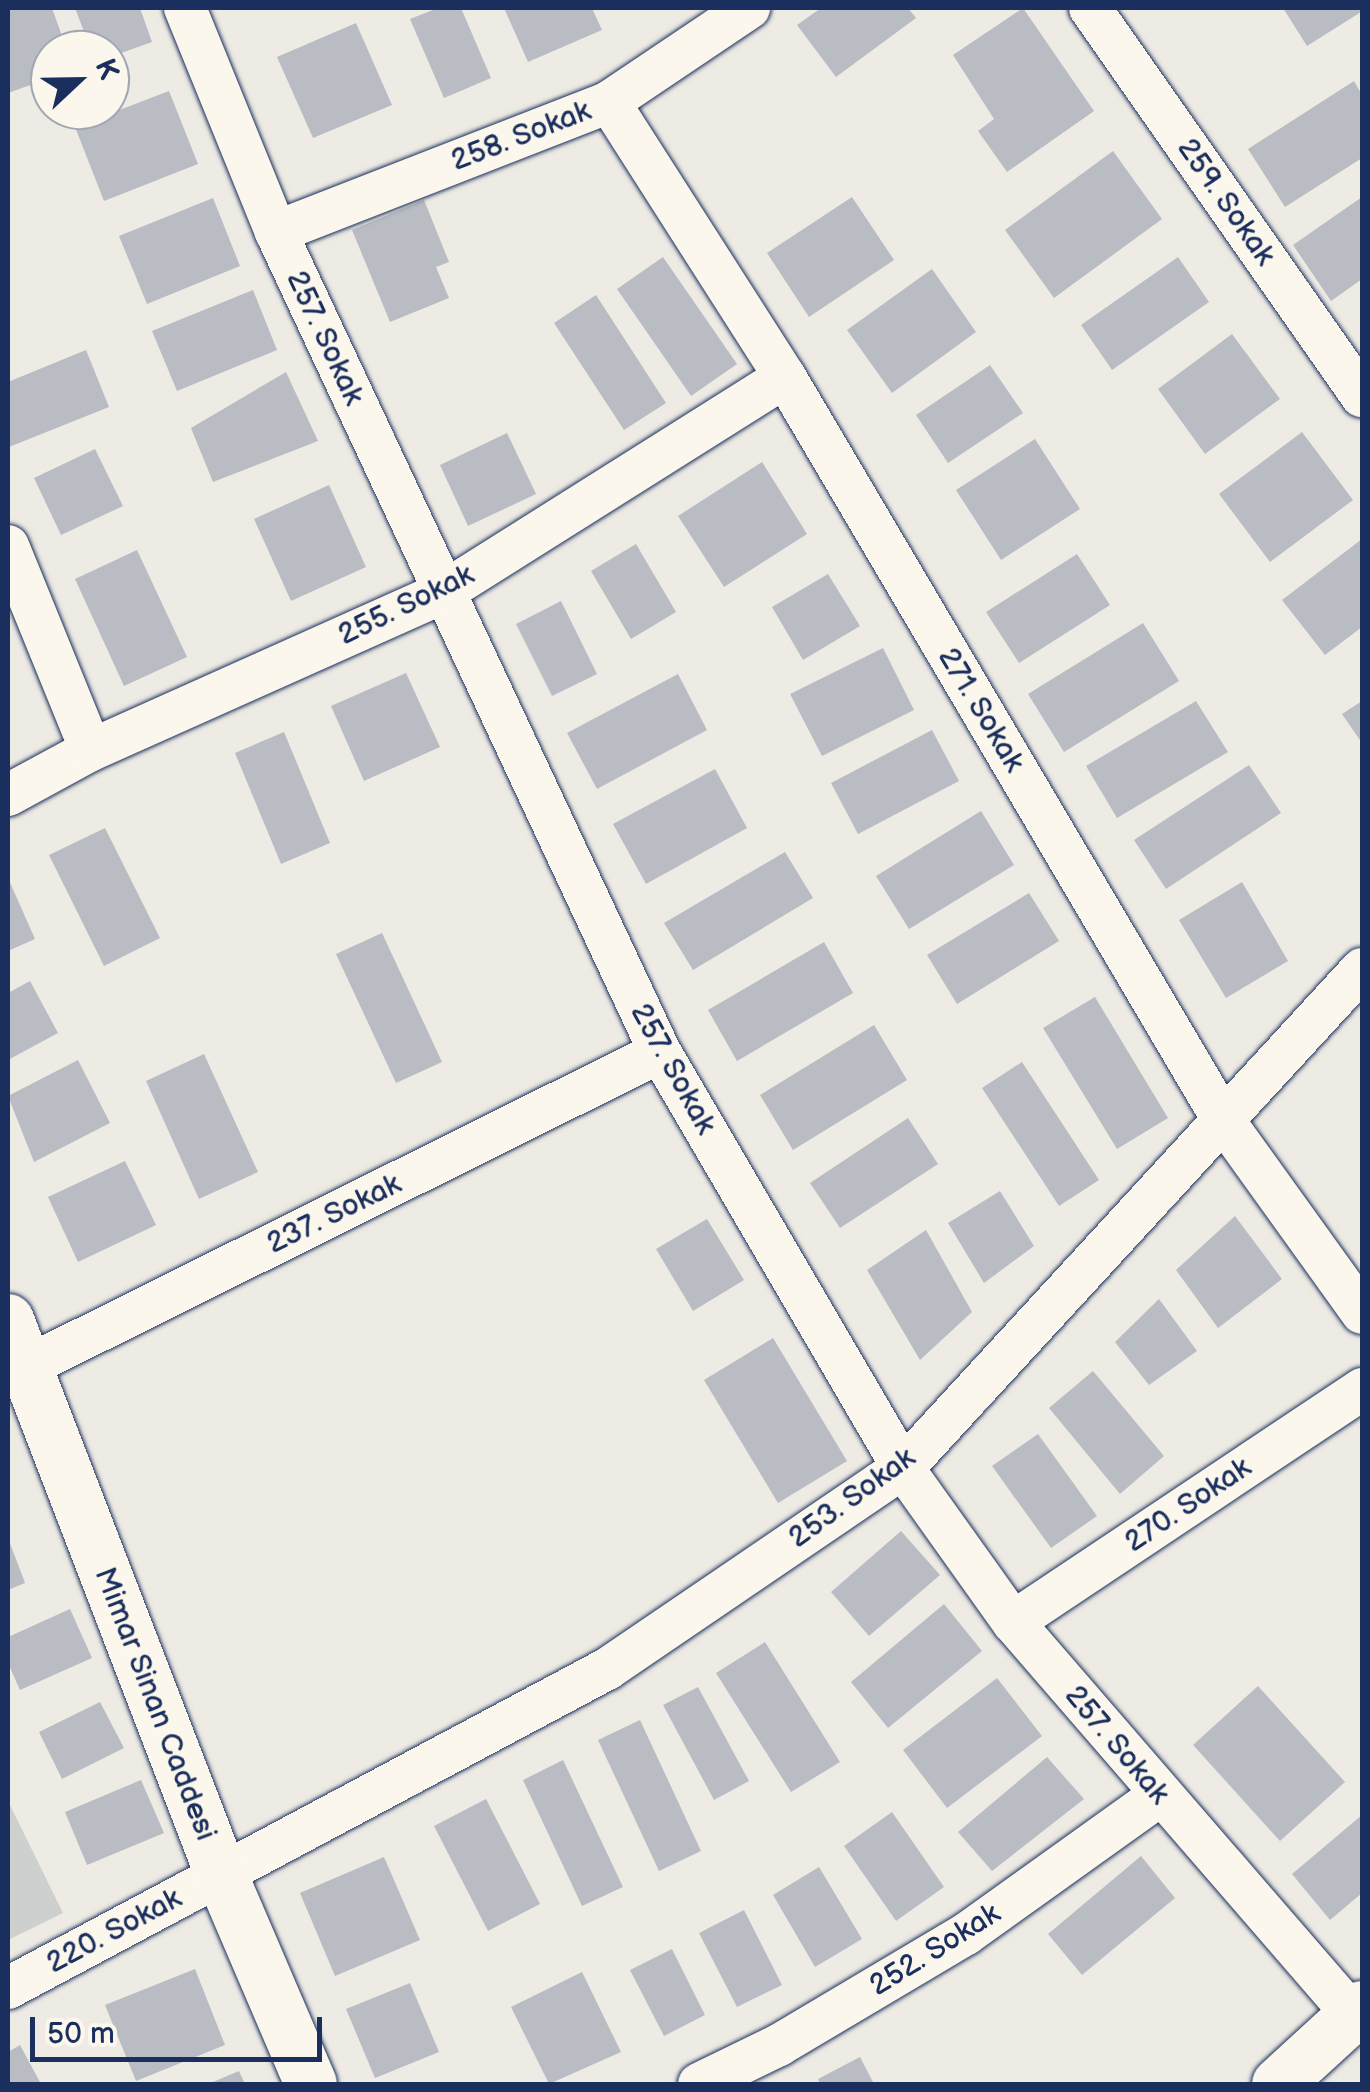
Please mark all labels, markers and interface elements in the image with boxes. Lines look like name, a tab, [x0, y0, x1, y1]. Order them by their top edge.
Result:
north arrow	[30, 30, 130, 130]
text: K	[88, 54, 125, 84]
street label: 258. Sokak	[446, 93, 596, 179]
street label: 259. Sokak	[1169, 131, 1283, 273]
street label: 257. Sokak	[278, 265, 372, 411]
street label: 255. Sokak	[332, 557, 480, 653]
street label: 271. Sokak	[930, 641, 1032, 779]
street label: 257. Sokak	[622, 997, 724, 1141]
street label: 237. Sokak	[261, 1166, 407, 1262]
street label: 253. Sokak	[781, 1440, 923, 1556]
street label: 270. Sokak	[1118, 1450, 1258, 1560]
street label: Mimar Sinan Caddesi	[86, 1562, 224, 1846]
street label: 257. Sokak	[1057, 1678, 1177, 1812]
street label: 220. Sokak	[40, 1880, 188, 1982]
street label: 252. Sokak	[863, 1896, 1007, 2004]
scale bar	[35, 1997, 328, 2059]
text: 50 m	[47, 2016, 115, 2052]

